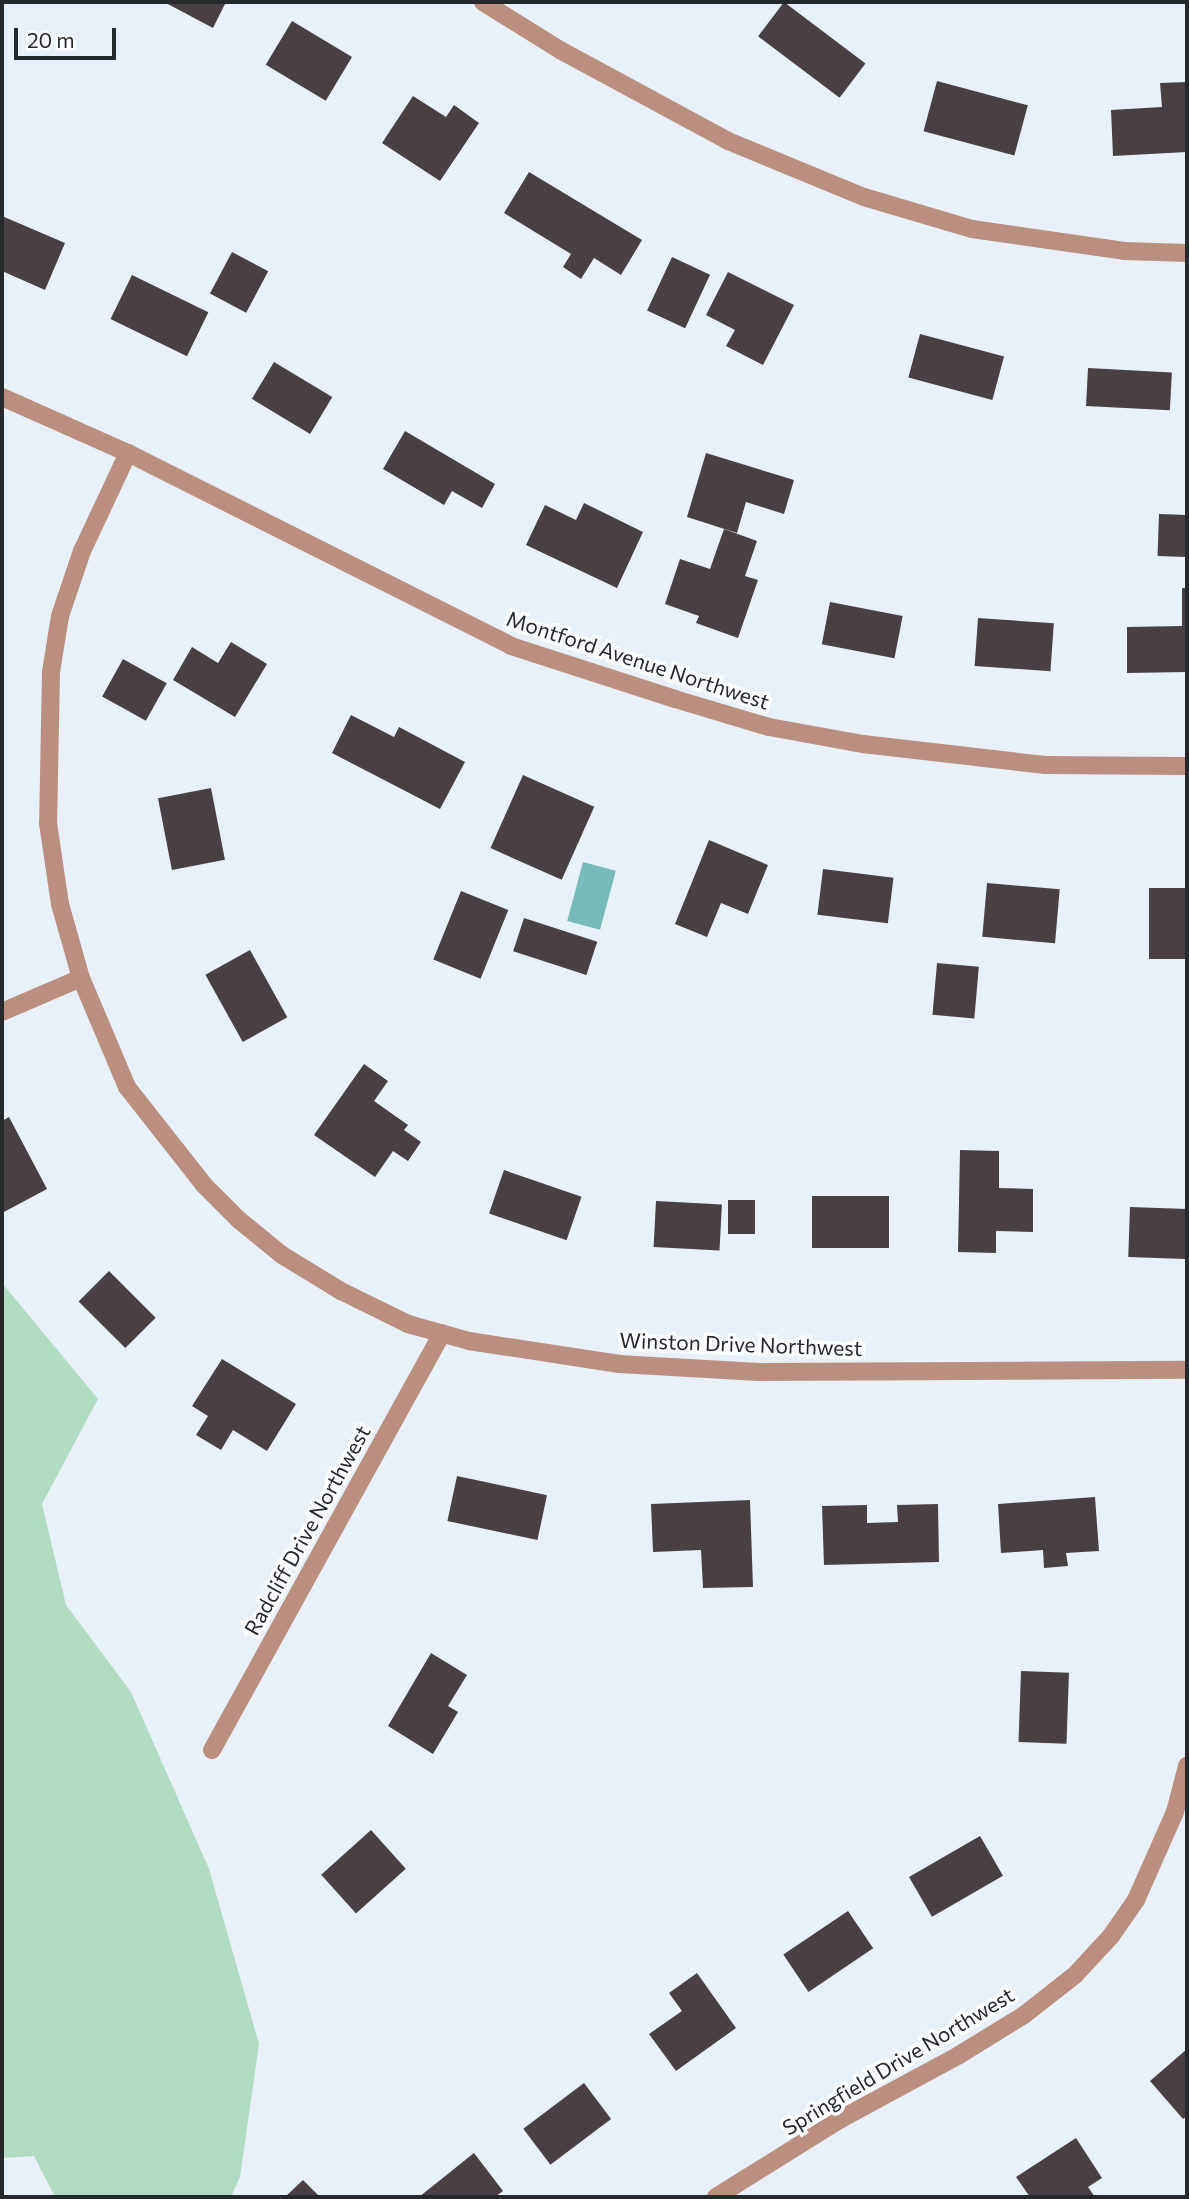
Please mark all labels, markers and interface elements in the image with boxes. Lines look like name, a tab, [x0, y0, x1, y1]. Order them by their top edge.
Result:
scale bar	[18, 14, 119, 58]
text: 20 m	[27, 27, 75, 52]
street label: Montford Avenue Northwest	[504, 606, 772, 714]
street label: Winston Drive Northwest	[619, 1327, 863, 1361]
street label: Radcliff Drive Northwest	[239, 1421, 375, 1639]
street label: Springfield Drive Northwest	[778, 1982, 1018, 2140]

